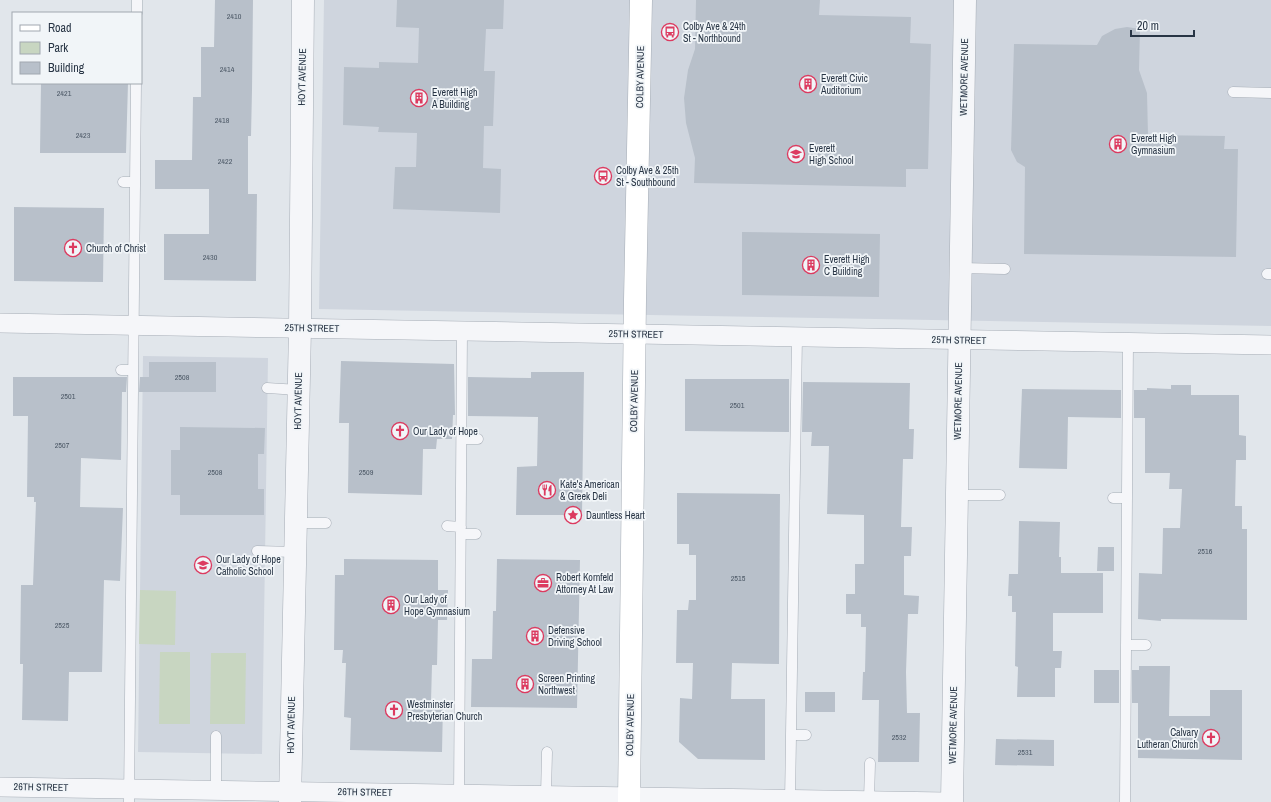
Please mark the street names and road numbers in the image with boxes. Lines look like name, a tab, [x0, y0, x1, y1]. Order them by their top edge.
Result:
street label: WETMORE AVENUE	[957, 38, 971, 116]
street label: COLBY AVENUE	[633, 46, 647, 108]
street label: HOYT AVENUE	[295, 48, 309, 106]
street label: 25TH STREET	[285, 321, 339, 335]
street label: 25TH STREET	[609, 327, 663, 341]
street label: 25TH STREET	[932, 333, 986, 347]
street label: WETMORE AVENUE	[951, 362, 965, 440]
street label: COLBY AVENUE	[627, 370, 641, 432]
street label: HOYT AVENUE	[291, 372, 305, 430]
street label: WETMORE AVENUE	[946, 686, 960, 764]
street label: COLBY AVENUE	[623, 694, 637, 756]
street label: HOYT AVENUE	[284, 696, 298, 754]
street label: 26TH STREET	[14, 780, 68, 794]
street label: 26TH STREET	[338, 785, 392, 799]

